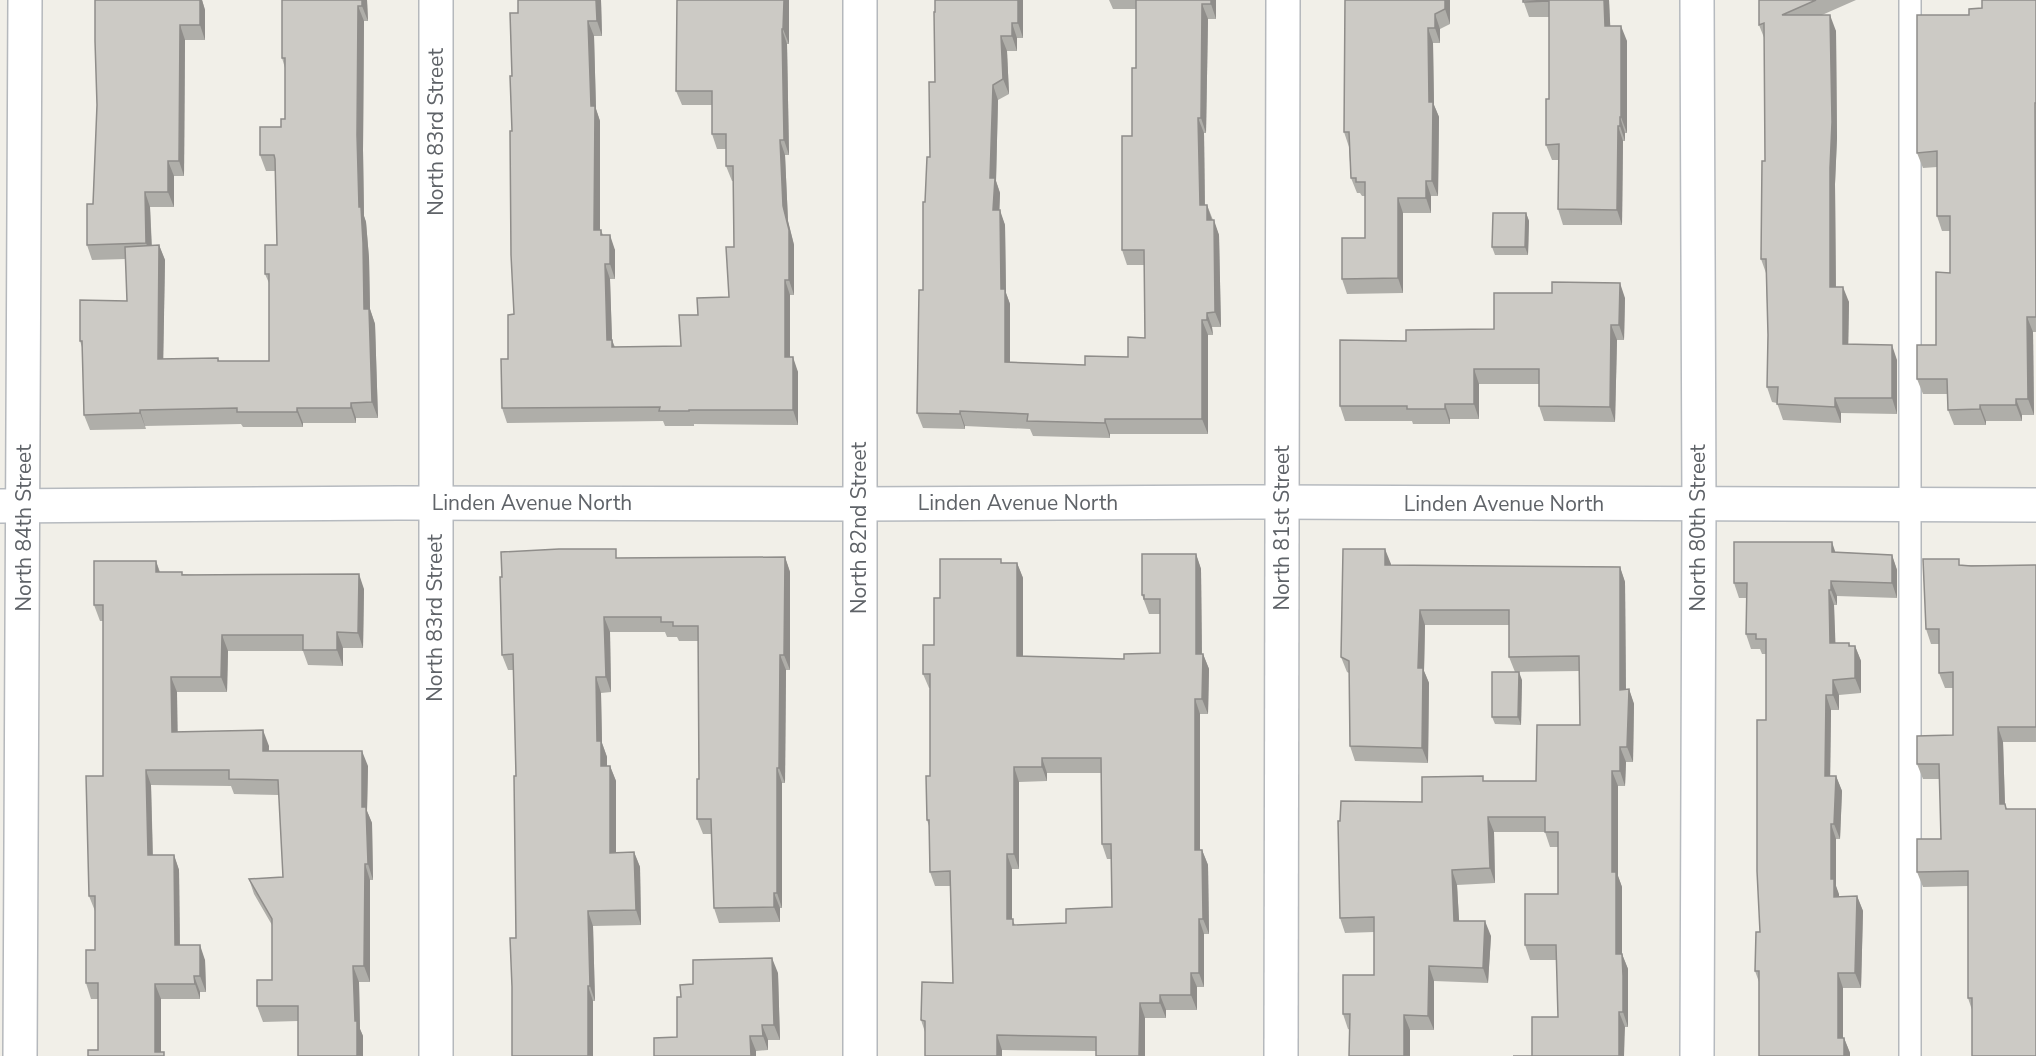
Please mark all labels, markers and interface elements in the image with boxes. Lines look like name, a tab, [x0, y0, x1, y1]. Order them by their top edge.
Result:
street label: North 83rd Street	[422, 48, 450, 216]
street label: North 82nd Street	[845, 441, 873, 614]
street label: North 84th Street	[10, 444, 38, 612]
street label: North 80th Street	[1684, 444, 1712, 612]
street label: North 81st Street	[1268, 445, 1296, 611]
street label: Linden Avenue North	[432, 489, 632, 517]
street label: Linden Avenue North	[918, 489, 1118, 517]
street label: Linden Avenue North	[1404, 490, 1604, 518]
street label: North 83rd Street	[421, 534, 449, 702]

